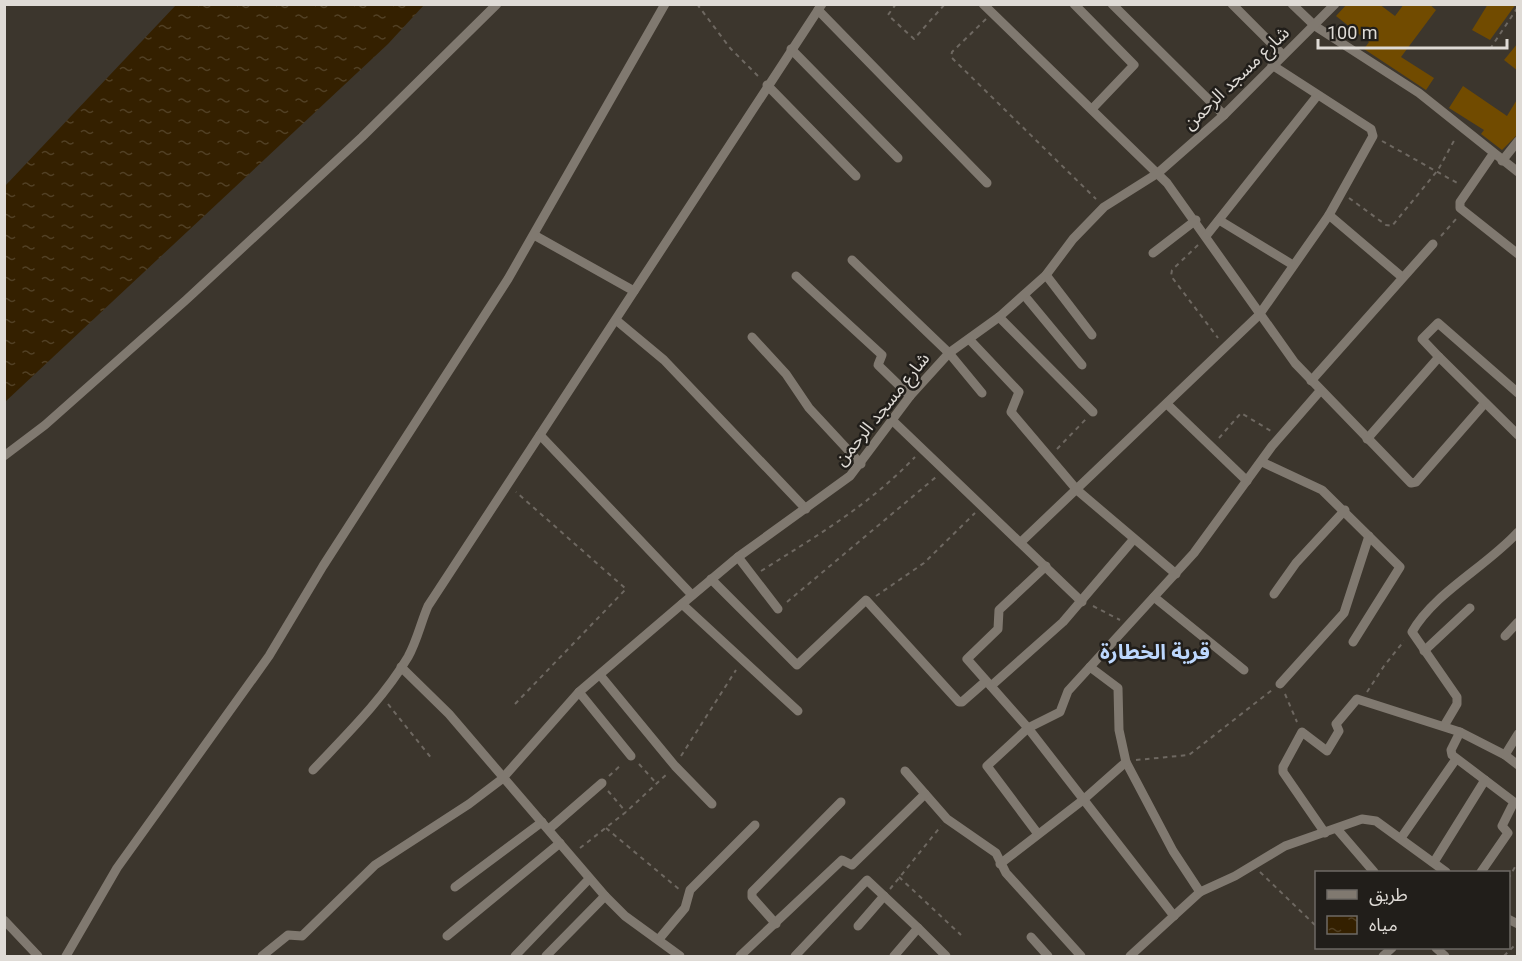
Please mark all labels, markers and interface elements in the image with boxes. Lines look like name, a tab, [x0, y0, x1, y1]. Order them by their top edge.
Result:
scale bar	[1318, 12, 1507, 50]
street label: شارع مسجد الرحمن	[1178, 22, 1296, 136]
text: 100 m	[1327, 22, 1378, 43]
street label: شارع مسجد الرحمن	[830, 348, 937, 472]
district label: قرية الخطارة	[1100, 640, 1210, 664]
legend	[1315, 871, 1510, 949]
text: طريق	[1369, 884, 1408, 906]
text: مياه	[1369, 914, 1398, 935]

